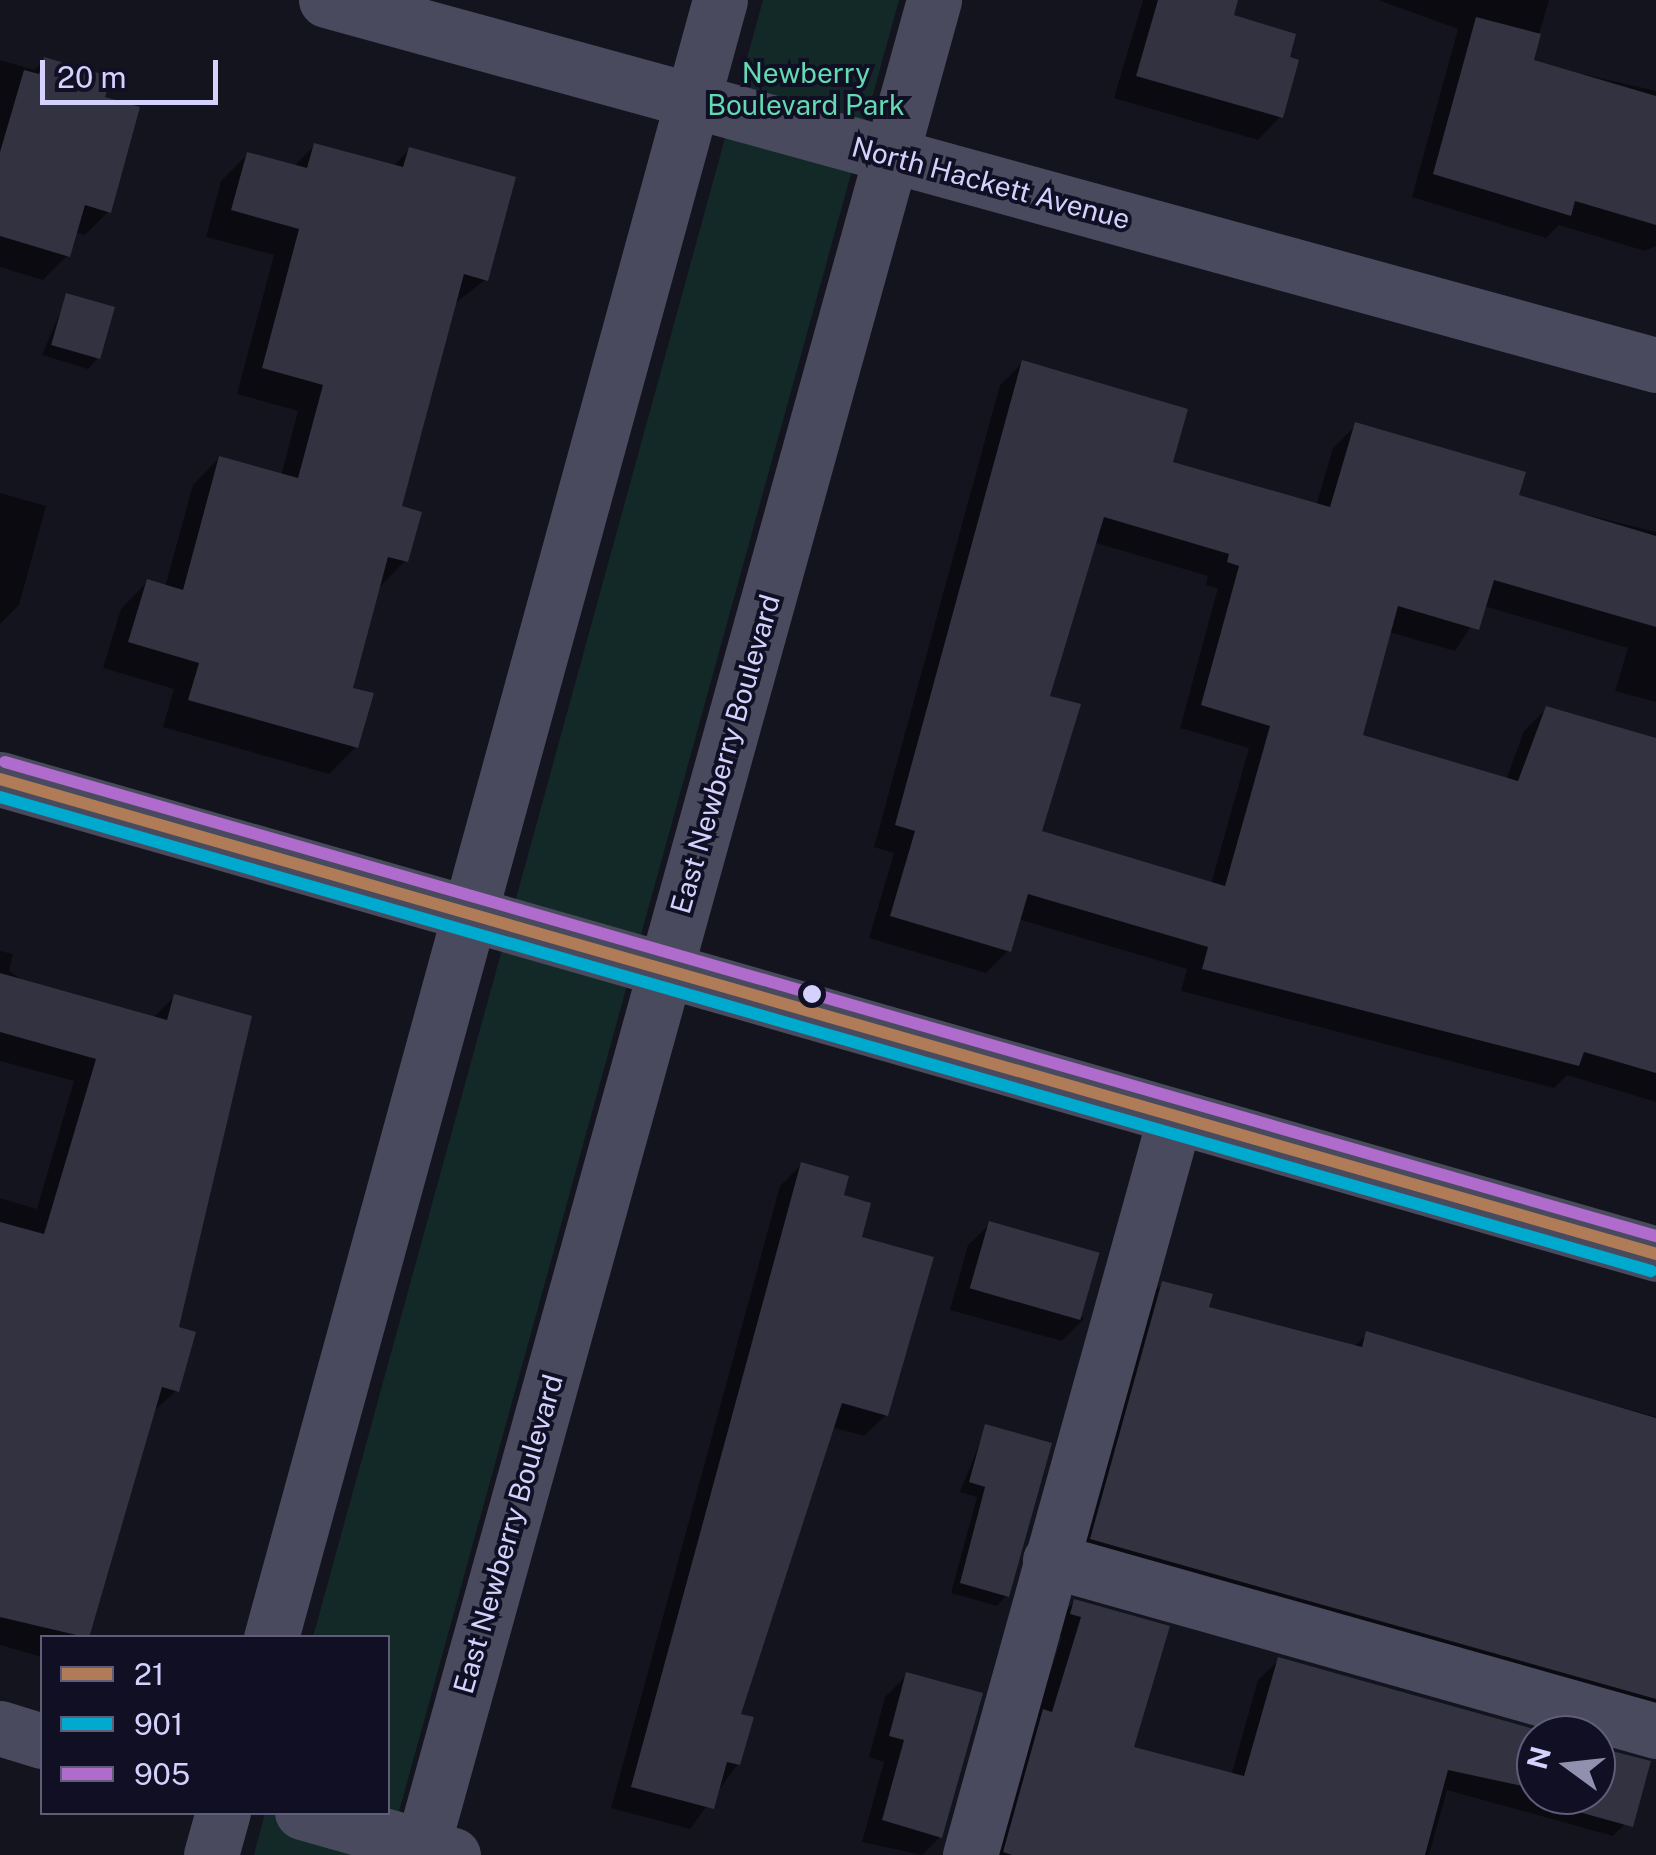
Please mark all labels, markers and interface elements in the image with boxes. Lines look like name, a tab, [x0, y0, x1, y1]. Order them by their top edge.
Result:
scale bar	[45, 40, 222, 102]
park label: Newberry Boulevard Park	[707, 56, 905, 122]
text: 20 m	[57, 59, 126, 95]
street label: North Hackett Avenue	[848, 130, 1134, 236]
street label: East Newberry Boulevard	[663, 591, 787, 917]
unlabelled marker	[802, 984, 822, 1004]
street label: East Newberry Boulevard	[446, 1371, 570, 1697]
legend	[40, 1635, 390, 1815]
text: 21	[134, 1656, 164, 1692]
text: 901	[134, 1706, 183, 1742]
north arrow	[1516, 1715, 1616, 1815]
text: N	[1520, 1743, 1557, 1772]
text: 905	[134, 1756, 190, 1792]

